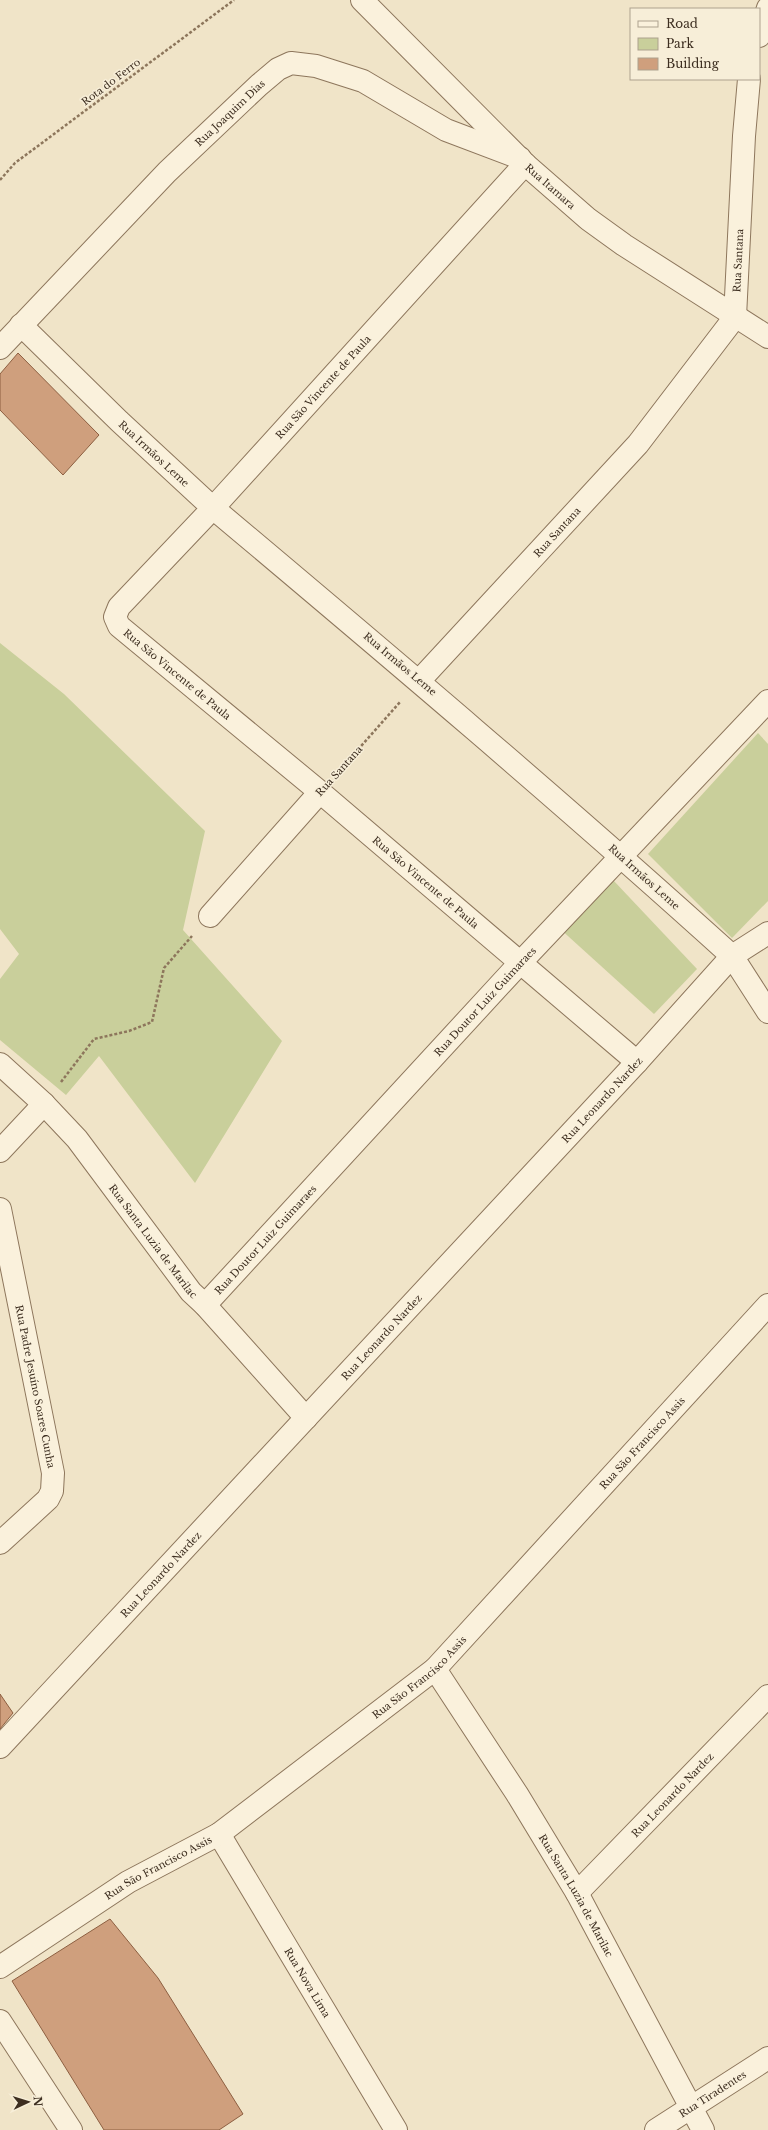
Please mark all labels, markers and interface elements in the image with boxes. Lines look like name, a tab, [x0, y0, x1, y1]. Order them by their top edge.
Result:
legend	[630, 8, 760, 80]
text: Road	[666, 16, 698, 31]
text: Park	[666, 36, 694, 51]
street label: Rota do Ferro	[79, 55, 143, 108]
text: Building	[666, 56, 720, 71]
street label: Rua Joaquim Dias	[192, 76, 268, 149]
street label: Rua Itamara	[523, 161, 579, 212]
street label: Rua Santana	[730, 228, 746, 293]
street label: Rua São Vincente de Paula	[273, 332, 374, 441]
street label: Rua Irmãos Leme	[116, 418, 192, 490]
street label: Rua Santana	[530, 504, 583, 560]
street label: Rua São Vincente de Paula	[121, 626, 234, 723]
street label: Rua Irmãos Leme	[361, 630, 439, 699]
street label: Rua Santana	[313, 743, 365, 799]
street label: Rua São Vincente de Paula	[370, 833, 482, 931]
street label: Rua Irmãos Leme	[606, 842, 683, 913]
street label: Rua Doutor Luiz Guimaraes	[431, 944, 539, 1059]
street label: Rua Leonardo Nardez	[559, 1054, 645, 1145]
street label: Rua Santa Luzia de Marilac	[106, 1181, 201, 1301]
street label: Rua Doutor Luiz Guimaraes	[212, 1182, 319, 1297]
street label: Rua Leonardo Nardez	[338, 1291, 425, 1383]
street label: Rua Padre Jesuíno Soares Cunha	[13, 1304, 58, 1470]
street label: Rua São Francisco Assis	[596, 1393, 688, 1492]
street label: Rua Leonardo Nardez	[118, 1528, 204, 1620]
street label: Rua São Francisco Assis	[369, 1633, 469, 1721]
street label: Rua Leonardo Nardez	[628, 1749, 717, 1840]
street label: Rua São Francisco Assis	[102, 1832, 214, 1902]
street label: Rua Santa Luzia de Marilac	[536, 1832, 617, 1960]
street label: Rua Nova Lima	[282, 1945, 334, 2020]
street label: Rua Tiradentes	[676, 2067, 749, 2120]
north arrow	[8, 2082, 48, 2122]
text: N	[31, 2096, 45, 2108]

